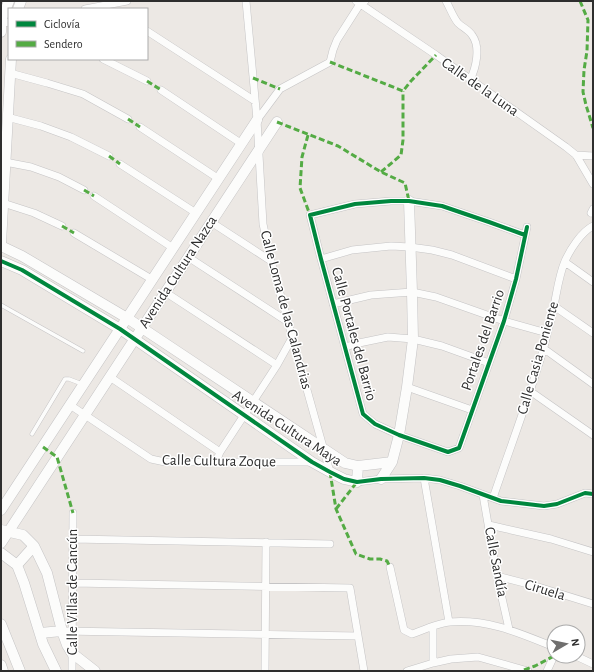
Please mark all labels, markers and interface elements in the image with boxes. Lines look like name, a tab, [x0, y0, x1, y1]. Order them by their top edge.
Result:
legend	[8, 8, 148, 60]
text: Ciclovía	[44, 18, 80, 30]
text: Sendero	[44, 38, 83, 50]
street label: Calle de la Luna	[439, 55, 521, 119]
street label: Avenida Cultura Nazca	[136, 213, 220, 331]
street label: Calle Loma de las Calandrias	[258, 229, 314, 391]
street label: Calle Portales del Barrio	[329, 266, 379, 402]
street label: Portales del Barrio	[459, 287, 507, 393]
street label: Calle Casia Poniente	[515, 300, 561, 416]
street label: Avenida Cultura Maya	[230, 387, 344, 469]
street label: Calle Cultura Zoque	[162, 453, 276, 469]
street label: Calle Sandía	[482, 526, 510, 598]
street label: Calle Villas de Cancún	[65, 529, 80, 655]
street label: Ciruela	[523, 577, 567, 603]
north arrow	[546, 624, 586, 664]
text: N	[569, 638, 581, 647]

